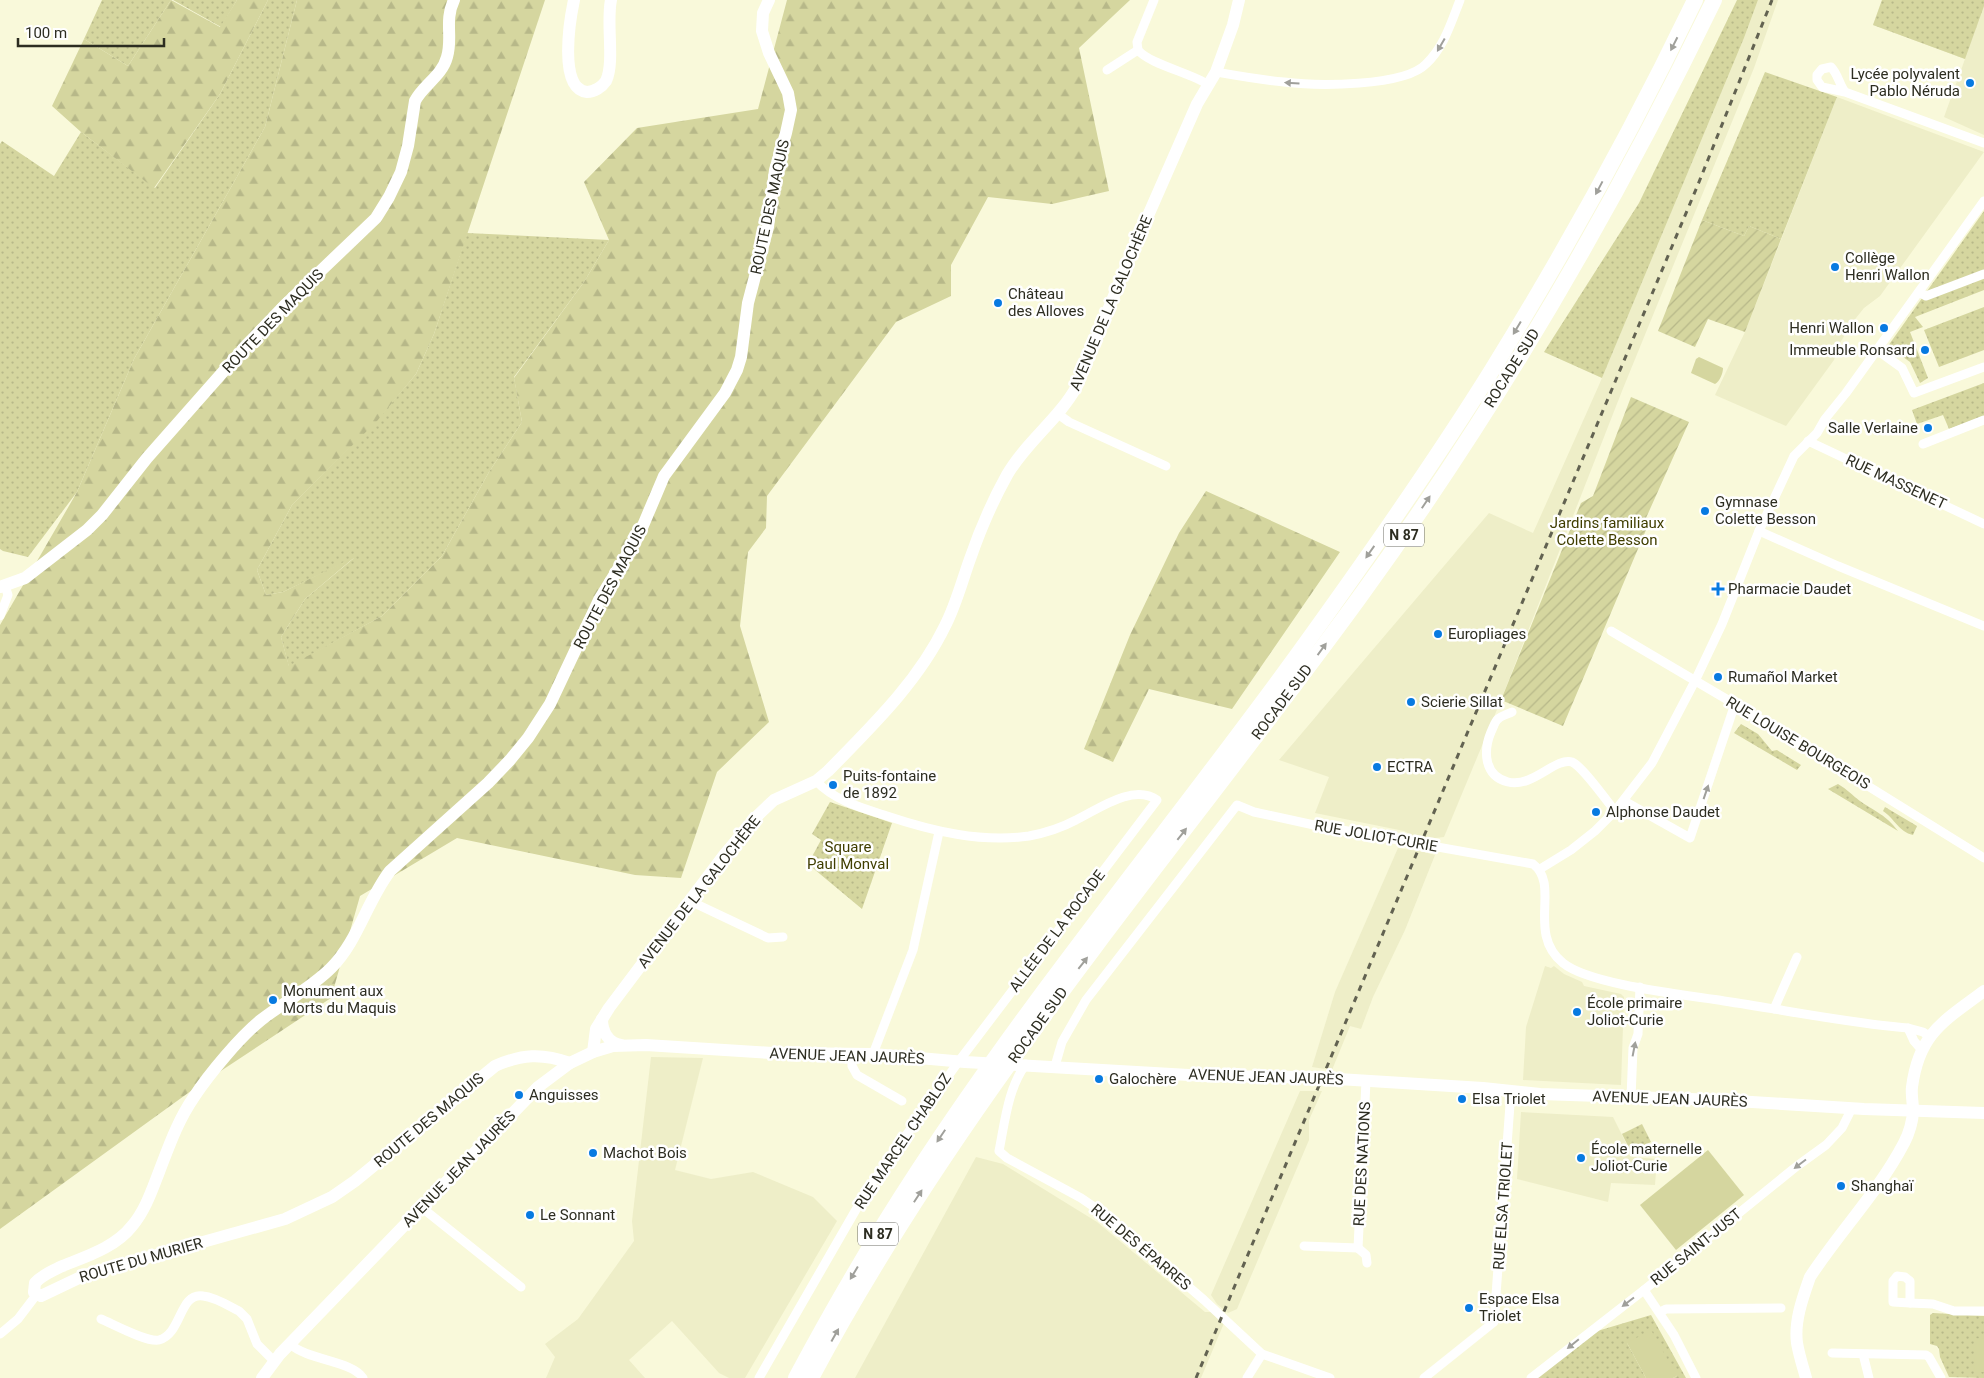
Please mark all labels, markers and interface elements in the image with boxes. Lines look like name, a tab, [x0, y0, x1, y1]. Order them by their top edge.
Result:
scale bar	[18, 15, 164, 47]
text: 100 m	[25, 24, 67, 42]
one-way arrow	[1670, 37, 1678, 51]
one-way arrow	[1436, 38, 1445, 51]
place label: Lycée polyvalent Pablo Néruda	[1851, 65, 1960, 100]
marker: Lycée polyvalent Pablo Néruda	[1964, 77, 1976, 89]
one-way arrow	[1284, 78, 1300, 86]
street label: ROUTE DES MAQUIS	[747, 138, 793, 276]
one-way arrow	[1594, 181, 1603, 194]
street label: AVENUE DE LA GALOCHÈRE	[1066, 212, 1156, 393]
place label: Collège Henri Wallon	[1845, 249, 1930, 284]
marker: Collège Henri Wallon	[1829, 261, 1841, 273]
street label: ROUTE DES MAQUIS	[219, 265, 327, 377]
place label: Château des Alloves	[1008, 285, 1084, 320]
marker: Château des Alloves	[992, 297, 1004, 309]
place label: Henri Wallon	[1789, 319, 1874, 337]
one-way arrow	[1513, 322, 1522, 335]
marker: Henri Wallon	[1878, 322, 1890, 334]
street label: ROCADE SUD	[1481, 325, 1543, 411]
place label: Immeuble Ronsard	[1789, 341, 1915, 359]
marker: Immeuble Ronsard	[1919, 344, 1931, 356]
place label: Salle Verlaine	[1828, 419, 1918, 437]
marker: Salle Verlaine	[1922, 422, 1934, 434]
street label: RUE MASSENET	[1843, 451, 1949, 513]
place label: Gymnase Colette Besson	[1715, 493, 1816, 528]
one-way arrow	[1421, 495, 1431, 509]
marker: Gymnase Colette Besson	[1699, 505, 1711, 517]
park label: Jardins familiaux Colette Besson	[1550, 514, 1665, 549]
street label: ROUTE DES MAQUIS	[570, 522, 650, 652]
road number: N 87	[1384, 524, 1424, 546]
one-way arrow	[1365, 545, 1375, 559]
place label: Pharmacie Daudet	[1728, 580, 1851, 598]
marker: Pharmacie Daudet	[1712, 583, 1724, 595]
place label: Europliages	[1448, 625, 1526, 643]
marker: Europliages	[1432, 628, 1444, 640]
one-way arrow	[1317, 642, 1327, 655]
street label: ROCADE SUD	[1248, 661, 1316, 743]
place label: Rumañol Market	[1728, 668, 1838, 686]
marker: Rumañol Market	[1712, 671, 1724, 683]
place label: Scierie Sillat	[1421, 693, 1503, 711]
street label: RUE LOUISE BOURGEOIS	[1723, 693, 1873, 793]
marker: Scierie Sillat	[1405, 696, 1417, 708]
place label: ECTRA	[1387, 758, 1433, 776]
marker: ECTRA	[1371, 761, 1383, 773]
place label: Puits-fontaine de 1892	[843, 767, 936, 802]
marker: Puits-fontaine de 1892	[827, 779, 839, 791]
one-way arrow	[1702, 784, 1710, 799]
place label: Alphonse Daudet	[1606, 803, 1720, 821]
marker: Alphonse Daudet	[1590, 806, 1602, 818]
street label: AVENUE DE LA GALOCHÈRE	[634, 812, 764, 972]
street label: RUE JOLIOT-CURIE	[1313, 816, 1439, 856]
one-way arrow	[1177, 827, 1187, 841]
park label: Square Paul Monval	[807, 838, 889, 873]
street label: ALLÉE DE LA ROCADE	[1005, 866, 1109, 996]
one-way arrow	[1078, 956, 1088, 970]
place label: Monument aux Morts du Maquis	[283, 982, 396, 1017]
street label: ROCADE SUD	[1004, 983, 1072, 1067]
marker: Monument aux Morts du Maquis	[267, 994, 279, 1006]
place label: École primaire Joliot-Curie	[1587, 994, 1682, 1029]
marker: École primaire Joliot-Curie	[1571, 1006, 1583, 1018]
one-way arrow	[1630, 1041, 1638, 1057]
street label: AVENUE JEAN JAURÈS	[769, 1044, 925, 1068]
street label: AVENUE JEAN JAURÈS	[1188, 1065, 1344, 1089]
street label: ROUTE DES MAQUIS	[371, 1069, 487, 1171]
street label: RUE MARCEL CHABLOZ	[851, 1070, 955, 1212]
place label: Galochère	[1109, 1070, 1177, 1088]
marker: Galochère	[1093, 1073, 1105, 1085]
place label: Anguisses	[529, 1086, 599, 1104]
street label: AVENUE JEAN JAURÈS	[1592, 1087, 1748, 1111]
marker: Anguisses	[513, 1089, 525, 1101]
place label: Elsa Triolet	[1472, 1090, 1546, 1108]
marker: Elsa Triolet	[1456, 1093, 1468, 1105]
street label: RUE DES NATIONS	[1350, 1101, 1374, 1227]
street label: AVENUE JEAN JAURÈS	[399, 1107, 519, 1231]
one-way arrow	[936, 1129, 946, 1143]
place label: École maternelle Joliot-Curie	[1591, 1140, 1702, 1175]
street label: RUE ELSA TRIOLET	[1490, 1141, 1516, 1271]
place label: Machot Bois	[603, 1144, 687, 1162]
marker: Machot Bois	[587, 1147, 599, 1159]
marker: École maternelle Joliot-Curie	[1575, 1152, 1587, 1164]
one-way arrow	[1794, 1158, 1807, 1169]
place label: Shanghaï	[1851, 1177, 1914, 1195]
marker: Shanghaï	[1835, 1180, 1847, 1192]
one-way arrow	[913, 1189, 923, 1202]
street label: RUE DES ÉPARRES	[1087, 1200, 1195, 1294]
street label: RUE SAINT-JUST	[1647, 1205, 1745, 1289]
place label: Le Sonnant	[540, 1206, 615, 1224]
marker: Le Sonnant	[524, 1209, 536, 1221]
road number: N 87	[858, 1222, 898, 1246]
street label: ROUTE DU MURIER	[77, 1234, 205, 1286]
one-way arrow	[850, 1267, 859, 1280]
place label: Espace Elsa Triolet	[1479, 1290, 1559, 1325]
one-way arrow	[1621, 1297, 1635, 1307]
marker: Espace Elsa Triolet	[1463, 1302, 1475, 1314]
one-way arrow	[830, 1328, 839, 1342]
one-way arrow	[1567, 1338, 1580, 1349]

